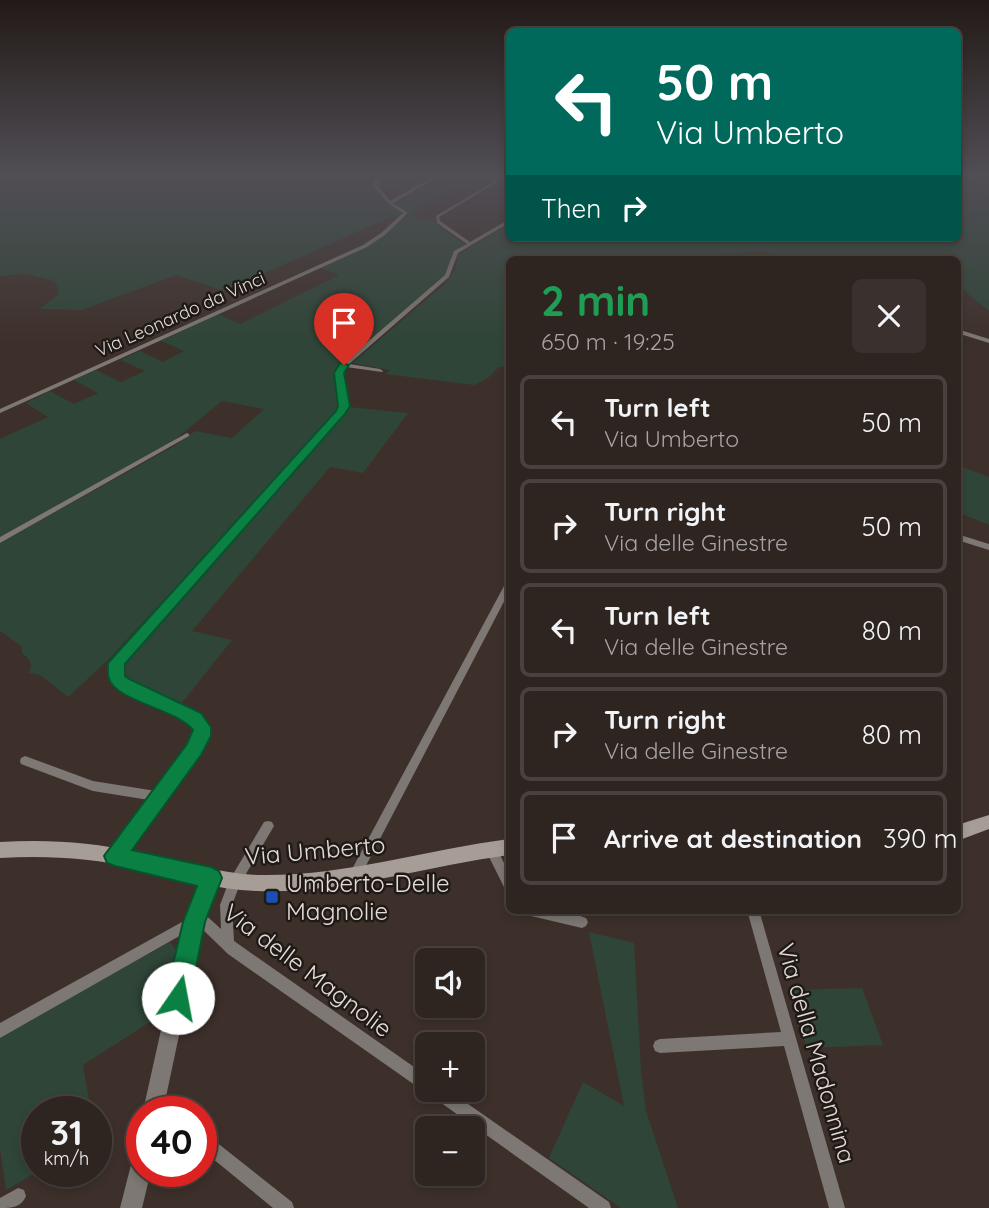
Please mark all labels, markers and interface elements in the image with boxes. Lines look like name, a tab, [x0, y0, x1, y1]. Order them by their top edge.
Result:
text: 50 m	[656, 51, 773, 112]
icon: left	[541, 56, 632, 147]
text: Via Umberto	[656, 112, 844, 152]
icon: right	[615, 189, 653, 227]
text: Then	[541, 192, 601, 225]
street label: Via Leonardo da Vinci	[92, 266, 268, 362]
text: 2 min	[541, 274, 650, 327]
button: close	[852, 279, 926, 353]
pin	[314, 293, 374, 365]
icon: arrive	[325, 304, 363, 342]
text: 650 m · 19:25	[541, 327, 675, 356]
text: Turn left	[604, 391, 711, 424]
icon: left	[545, 403, 583, 441]
text: 50 m	[862, 406, 922, 439]
text: Via Umberto	[604, 424, 739, 453]
text: Turn right	[604, 495, 726, 528]
icon: right	[545, 507, 583, 545]
text: 50 m	[862, 510, 922, 543]
text: Via delle Ginestre	[604, 528, 788, 557]
text: Turn left	[604, 599, 711, 632]
icon: left	[545, 611, 583, 649]
text: 80 m	[862, 614, 922, 647]
text: Via delle Ginestre	[604, 632, 788, 661]
text: Turn right	[604, 703, 726, 736]
icon: right	[545, 715, 583, 753]
text: 80 m	[862, 718, 922, 751]
text: Via delle Ginestre	[604, 736, 788, 765]
icon: arrive	[545, 819, 583, 857]
text: Arrive at destination	[604, 822, 862, 855]
text: 390 m	[883, 822, 957, 855]
street label: Via Umberto	[243, 829, 387, 871]
place label: Umberto-Delle Magnolie	[286, 868, 450, 926]
marker: Umberto-Delle Magnolie	[264, 889, 280, 905]
street label: Via delle Magnolie	[218, 897, 398, 1043]
street label: Via della Madonnina	[771, 940, 863, 1166]
map controls	[415, 948, 485, 1186]
button: sound	[415, 948, 485, 1018]
position arrow	[141, 961, 215, 1035]
button: +	[415, 1032, 485, 1102]
speed limit sign: 40	[126, 1096, 217, 1187]
text: 31	[50, 1110, 83, 1154]
button: −	[415, 1116, 485, 1186]
text: km/h	[44, 1147, 89, 1170]

